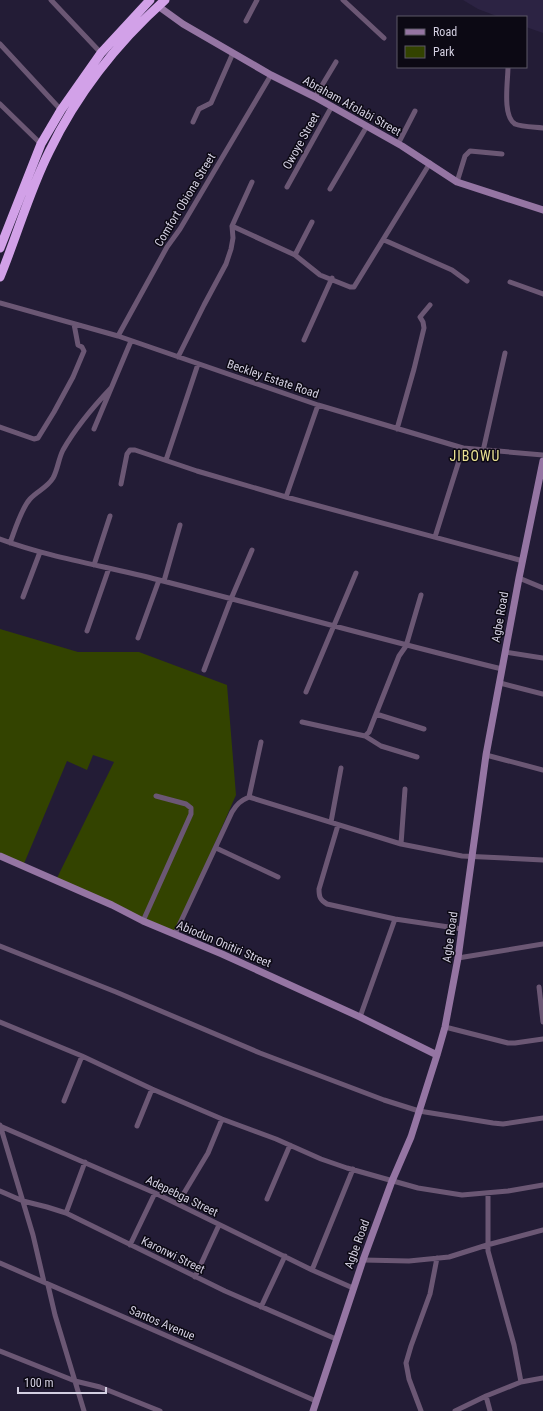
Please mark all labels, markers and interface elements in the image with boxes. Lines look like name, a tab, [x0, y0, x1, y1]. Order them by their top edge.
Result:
legend	[397, 16, 527, 68]
text: Road	[433, 25, 457, 39]
text: Park	[433, 45, 455, 59]
street label: Abraham Afolabi Street	[300, 73, 404, 139]
street label: Owoye Street	[280, 110, 322, 172]
street label: Comfort Obiona Street	[152, 150, 219, 249]
street label: Beckley Estate Road	[225, 357, 321, 401]
district label: JIBOWU	[450, 448, 500, 464]
street label: Agbe Road	[489, 591, 511, 643]
street label: Agbe Road	[440, 911, 461, 963]
street label: Abiodun Onitiri Street	[175, 918, 274, 970]
street label: Adepebga Street	[144, 1173, 221, 1220]
street label: Agbe Road	[342, 1217, 372, 1270]
street label: Karonwi Street	[139, 1234, 208, 1277]
street label: Santos Avenue	[127, 1303, 197, 1343]
scale bar	[18, 1369, 106, 1395]
text: 100 m	[24, 1376, 54, 1390]

